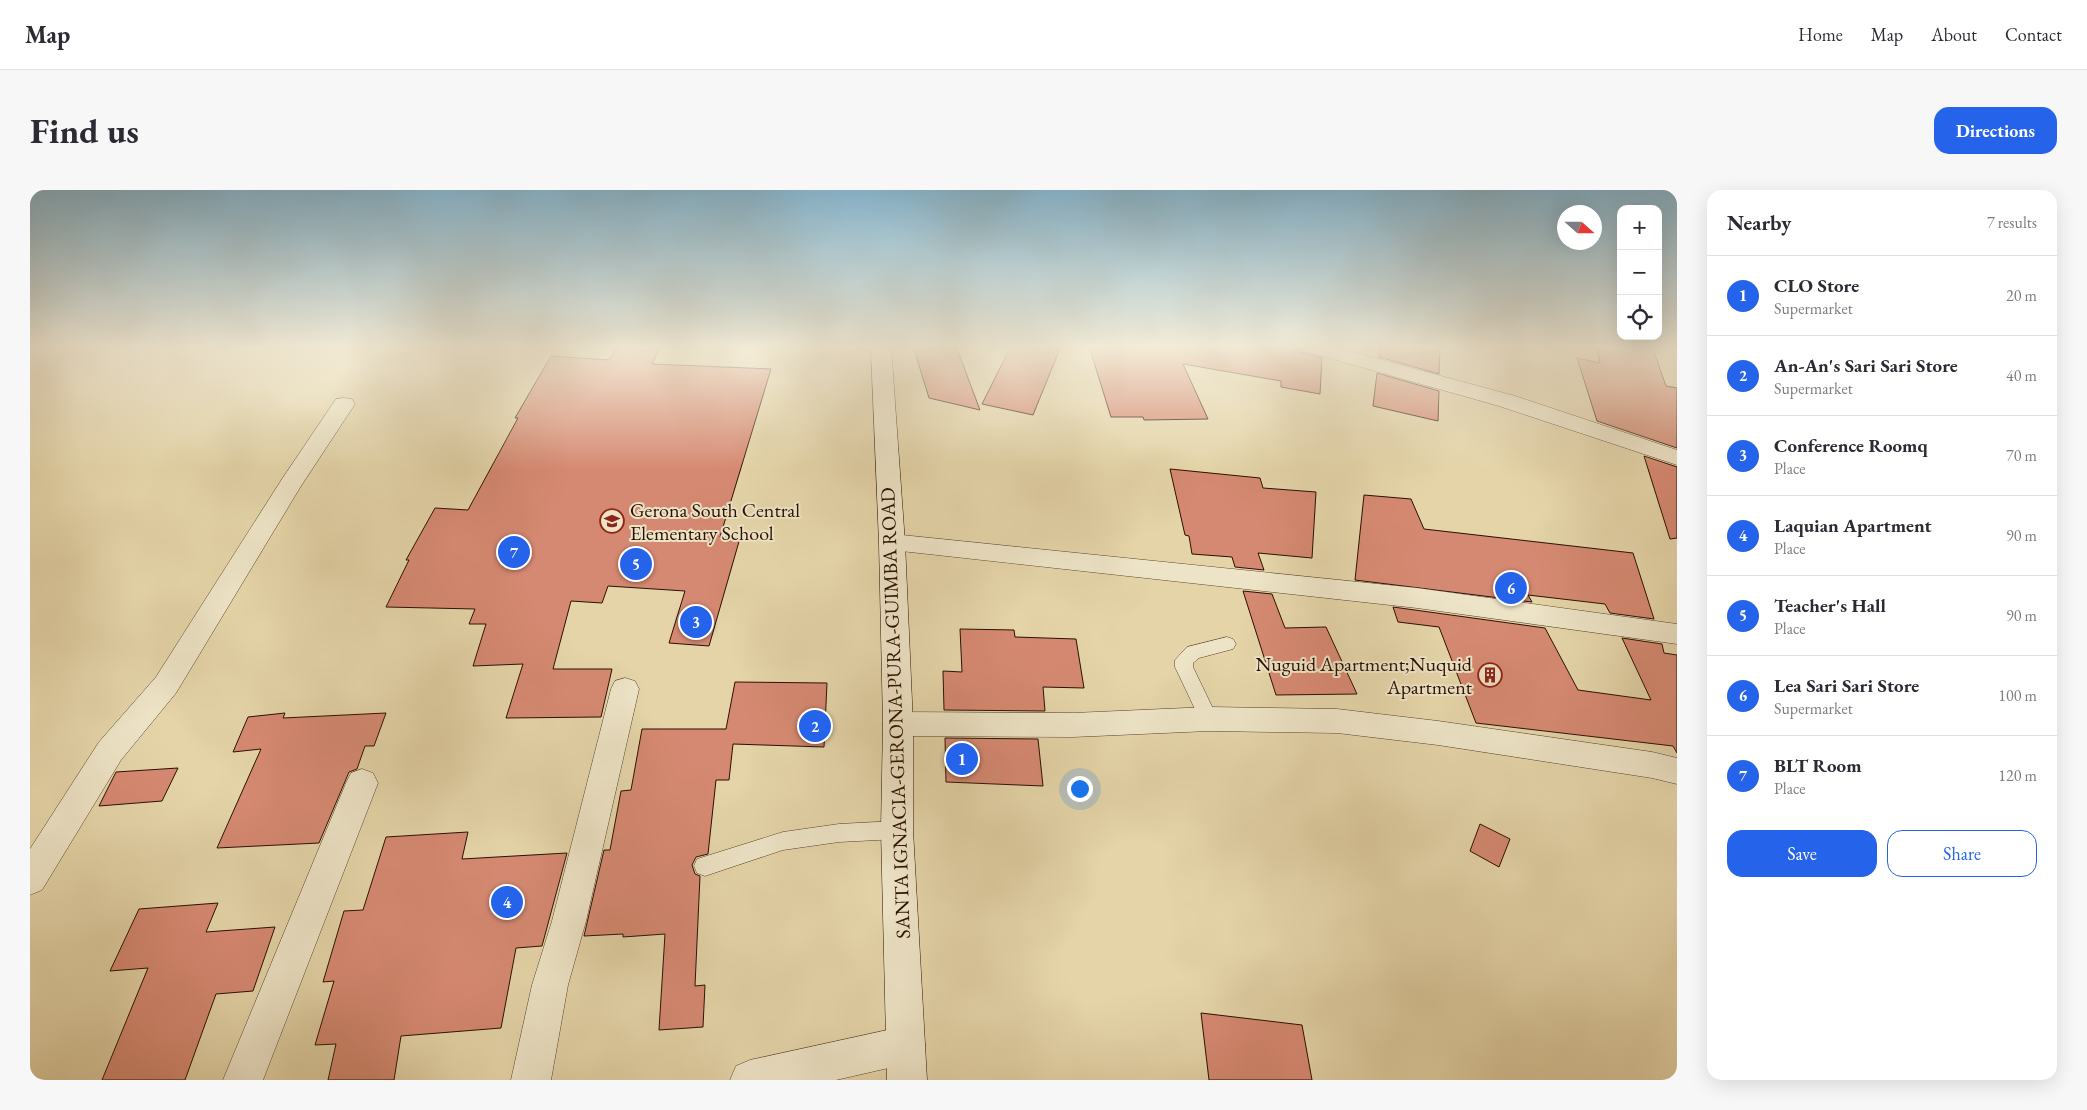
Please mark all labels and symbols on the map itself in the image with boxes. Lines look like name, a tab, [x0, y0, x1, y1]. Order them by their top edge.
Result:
north arrow	[1557, 205, 1602, 250]
street label: SANTA IGNACIA-GERONA-PURA-GUIMBA ROAD	[874, 487, 916, 939]
place label: Gerona South Central Elementary School	[630, 497, 800, 546]
school or university icon: Gerona South Central Elementary School	[599, 508, 625, 534]
pin: 7	[498, 533, 530, 571]
pin: 5	[620, 545, 652, 583]
pin: 6	[1495, 569, 1527, 607]
pin: 3	[680, 603, 712, 641]
place label: Nuguid Apartment;Nuquid Apartment	[1255, 651, 1473, 700]
building icon: Nuguid Apartment;Nuquid Apartment	[1477, 662, 1503, 688]
pin: 2	[799, 707, 831, 745]
pin: 1	[946, 740, 978, 778]
your location	[1067, 776, 1093, 802]
pin: 4	[491, 883, 523, 921]

